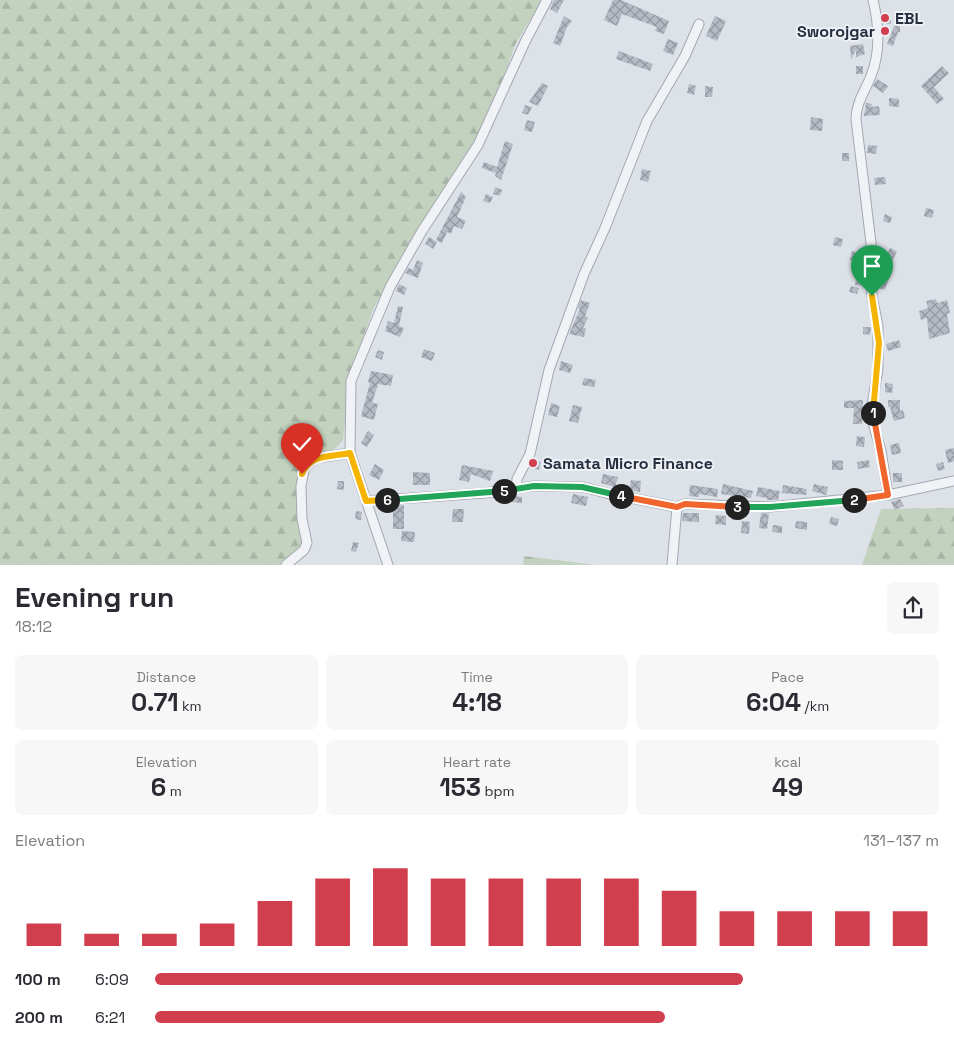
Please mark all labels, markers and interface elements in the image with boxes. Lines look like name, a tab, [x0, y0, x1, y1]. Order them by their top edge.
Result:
place label: EBL	[895, 8, 923, 29]
marker: EBL	[879, 12, 891, 24]
place label: Sworojgar	[797, 21, 875, 42]
marker: Sworojgar	[879, 25, 891, 37]
pin	[851, 245, 893, 296]
icon: arrive	[858, 252, 886, 280]
pin: 1	[860, 400, 886, 426]
text: 1	[870, 404, 877, 422]
pin	[281, 423, 323, 474]
icon: check	[288, 430, 316, 458]
place label: Samata Micro Finance	[543, 453, 713, 474]
marker: Samata Micro Finance	[527, 457, 539, 469]
pin: 5	[492, 478, 516, 504]
text: 5	[500, 482, 509, 500]
pin: 4	[608, 484, 634, 508]
text: 4	[617, 487, 626, 505]
pin: 6	[374, 488, 400, 512]
pin: 2	[842, 488, 866, 512]
text: 6	[383, 491, 392, 509]
text: 2	[850, 491, 859, 509]
pin: 3	[724, 494, 750, 520]
text: 3	[733, 498, 742, 516]
text: Evening run	[15, 579, 174, 615]
button: share	[887, 582, 939, 634]
text: 18:12	[15, 616, 52, 637]
text: Distance	[137, 668, 196, 686]
text: Time	[461, 668, 493, 686]
text: Pace	[771, 668, 804, 686]
text: 0.71	[131, 686, 178, 718]
text: 4:18	[452, 686, 502, 718]
text: 6:04	[746, 686, 801, 718]
text: km	[178, 697, 202, 715]
text: /km	[801, 697, 829, 715]
text: Elevation	[136, 753, 197, 771]
text: Heart rate	[443, 753, 511, 771]
text: kcal	[774, 753, 801, 771]
text: 6	[151, 771, 166, 803]
text: 153	[439, 771, 481, 803]
text: 49	[772, 771, 803, 803]
text: m	[166, 782, 182, 800]
text: bpm	[481, 782, 515, 800]
text: Elevation	[15, 830, 85, 851]
text: 131–137 m	[863, 830, 939, 851]
text: 100 m	[15, 969, 61, 990]
text: 6:09	[95, 969, 129, 990]
text: 200 m	[15, 1007, 63, 1028]
text: 6:21	[95, 1007, 125, 1028]

